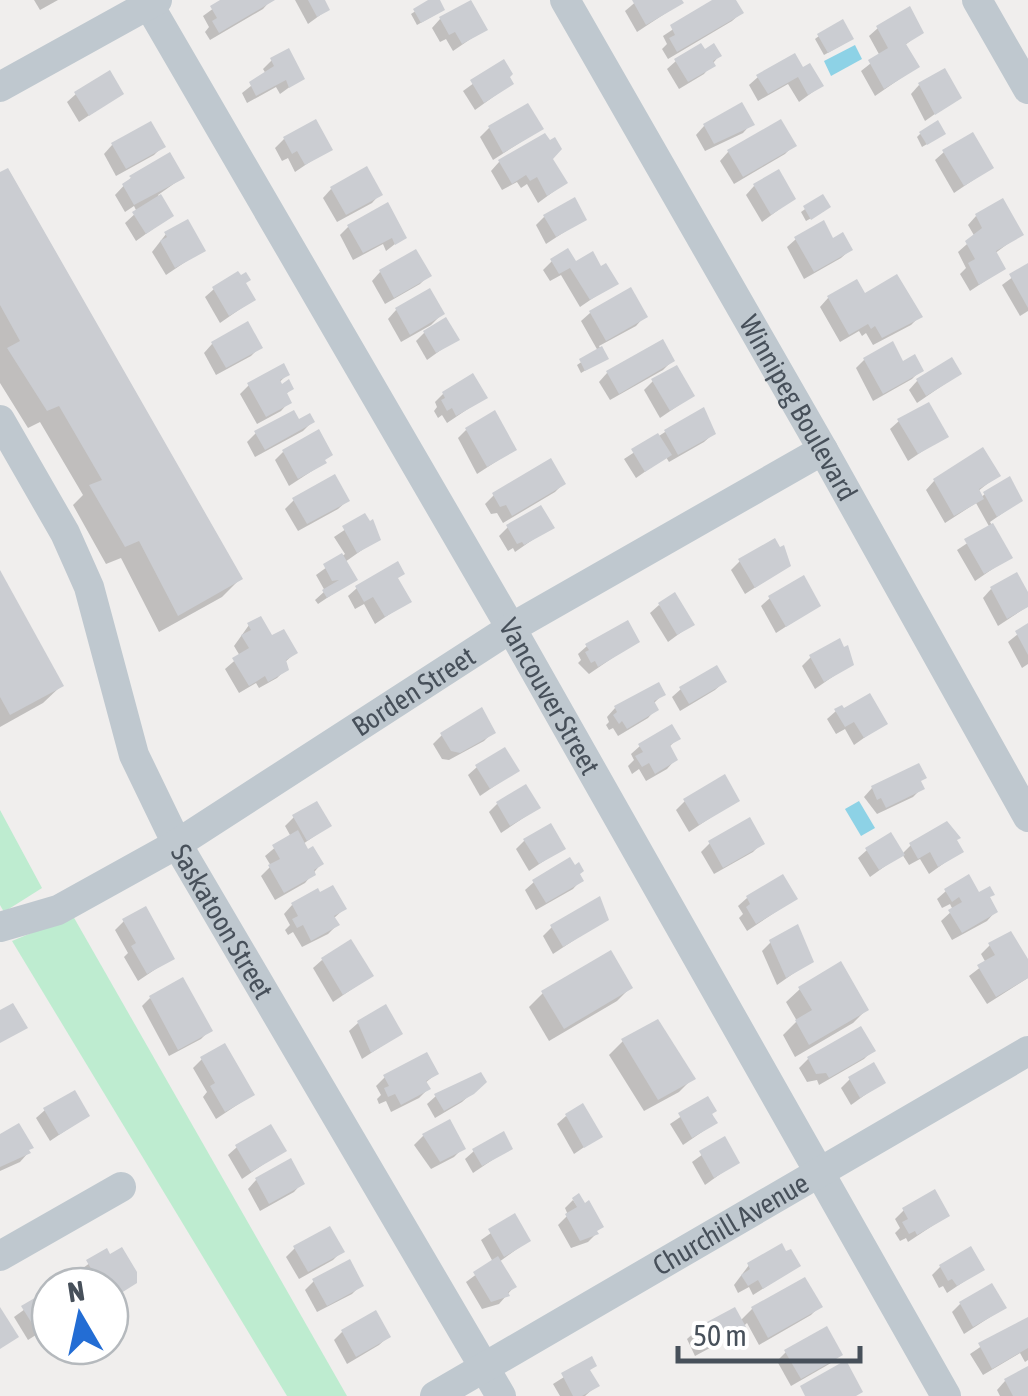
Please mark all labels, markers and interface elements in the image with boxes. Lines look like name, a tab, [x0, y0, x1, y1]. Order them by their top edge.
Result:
street label: Winnipeg Boulevard	[733, 310, 864, 506]
street label: Vancouver Street	[493, 613, 607, 780]
street label: Borden Street	[346, 640, 481, 742]
street label: Saskatoon Street	[165, 839, 280, 1004]
street label: Churchill Avenue	[647, 1166, 814, 1282]
north arrow	[30, 1266, 130, 1366]
text: N	[65, 1274, 87, 1308]
scale bar	[678, 1301, 860, 1363]
text: 50 m	[693, 1318, 747, 1352]

